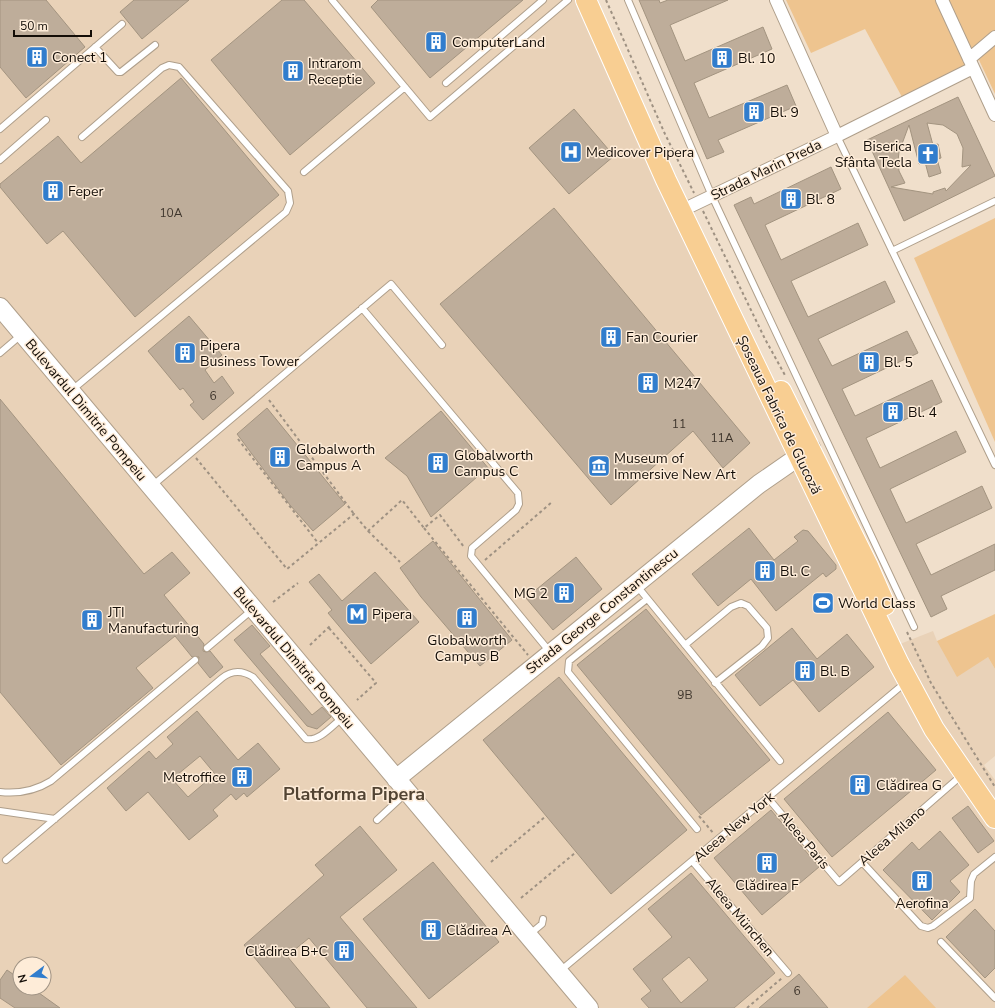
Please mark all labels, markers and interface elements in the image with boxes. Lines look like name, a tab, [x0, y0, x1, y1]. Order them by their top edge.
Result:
scale bar	[14, 12, 91, 38]
text: 50 m	[20, 18, 48, 34]
building icon: ComputerLand	[423, 29, 449, 55]
place label: ComputerLand	[452, 33, 545, 52]
building icon: Conect 1	[24, 44, 50, 70]
building icon: Bl. 10	[709, 45, 735, 71]
place label: Conect 1	[52, 48, 108, 67]
place label: Bl. 10	[738, 49, 775, 68]
place label: Intrarom Receptie	[308, 54, 362, 89]
building icon: Intrarom Receptie	[280, 58, 306, 84]
building icon: Bl. 9	[741, 99, 767, 125]
place label: Bl. 9	[770, 103, 799, 122]
street label: Strada Marin Preda	[708, 135, 824, 205]
place label: Biserica Sfânta Tecla	[835, 137, 912, 172]
hospital icon: Medicover Pipera	[558, 139, 584, 165]
church icon: Biserica Sfânta Tecla	[915, 141, 941, 167]
place label: Medicover Pipera	[586, 143, 694, 162]
building icon: Feper	[40, 178, 66, 204]
place label: Feper	[68, 182, 103, 201]
building icon: Bl. 8	[778, 186, 804, 212]
place label: Bl. 8	[806, 190, 835, 209]
house number: 10A	[159, 205, 183, 221]
building icon: Fan Courier	[598, 324, 624, 350]
place label: Fan Courier	[626, 328, 698, 347]
street label: Șoseaua Fabrica de Glucoză	[732, 332, 826, 498]
street label: Bulevardul Dimitrie Pompeiu	[21, 335, 151, 485]
place label: Pipera Business Tower	[200, 336, 299, 371]
building icon: Pipera Business Tower	[172, 340, 198, 366]
building icon: Bl. 5	[856, 349, 882, 375]
place label: Bl. 5	[884, 353, 913, 372]
building icon: M247	[635, 370, 661, 396]
place label: M247	[664, 374, 701, 393]
house number: 6	[209, 388, 217, 404]
building icon: Bl. 4	[880, 399, 906, 425]
place label: Bl. 4	[908, 403, 937, 422]
house number: 11	[672, 416, 686, 432]
house number: 11A	[710, 430, 734, 446]
place label: Globalworth Campus A	[296, 440, 375, 475]
building icon: Globalworth Campus A	[267, 444, 293, 470]
place label: Globalworth Campus C	[454, 446, 533, 481]
place label: Museum of Immersive New Art	[614, 449, 736, 484]
building icon: Globalworth Campus C	[425, 450, 451, 476]
museum icon: Museum of Immersive New Art	[586, 453, 612, 479]
street label: Strada George Constantinescu	[522, 544, 682, 678]
building icon: Bl. C	[752, 558, 778, 584]
place label: Bl. C	[780, 562, 810, 581]
building icon: MG 2	[551, 580, 577, 606]
street label: Bulevardul Dimitrie Pompeiu	[229, 583, 359, 733]
place label: MG 2	[514, 584, 548, 603]
sports icon: World Class	[810, 590, 836, 616]
place label: World Class	[838, 594, 916, 613]
metro station icon: Pipera	[344, 601, 370, 627]
place label: JTI Manufacturing	[107, 603, 199, 638]
place label: Pipera	[372, 605, 412, 624]
building icon: Globalworth Campus B	[454, 605, 480, 631]
building icon: JTI Manufacturing	[79, 607, 105, 633]
place label: Globalworth Campus B	[427, 631, 507, 666]
building icon: Bl. B	[792, 658, 818, 684]
place label: Bl. B	[820, 662, 850, 681]
house number: 9B	[677, 687, 693, 703]
building icon: Metroffice	[229, 764, 255, 790]
place label: Metroffice	[163, 768, 226, 787]
building icon: Clădirea G	[847, 772, 873, 798]
place label: Clădirea G	[876, 776, 942, 795]
district label: Platforma Pipera	[283, 782, 425, 806]
street label: Aleea New York	[689, 787, 779, 867]
street label: Aleea Milano	[855, 802, 930, 870]
street label: Aleea Paris	[774, 807, 834, 874]
building icon: Clădirea F	[754, 850, 780, 876]
building icon: Aerofina	[909, 868, 935, 894]
street label: Aleea München	[701, 873, 779, 961]
place label: Clădirea F	[735, 876, 799, 895]
place label: Aerofina	[895, 894, 949, 913]
building icon: Clădirea A	[418, 917, 444, 943]
place label: Clădirea A	[446, 921, 512, 940]
building icon: Clădirea B+C	[331, 938, 357, 964]
place label: Clădirea B+C	[245, 942, 328, 961]
north arrow	[12, 956, 52, 996]
text: N	[15, 973, 31, 985]
house number: 6	[793, 983, 801, 999]

